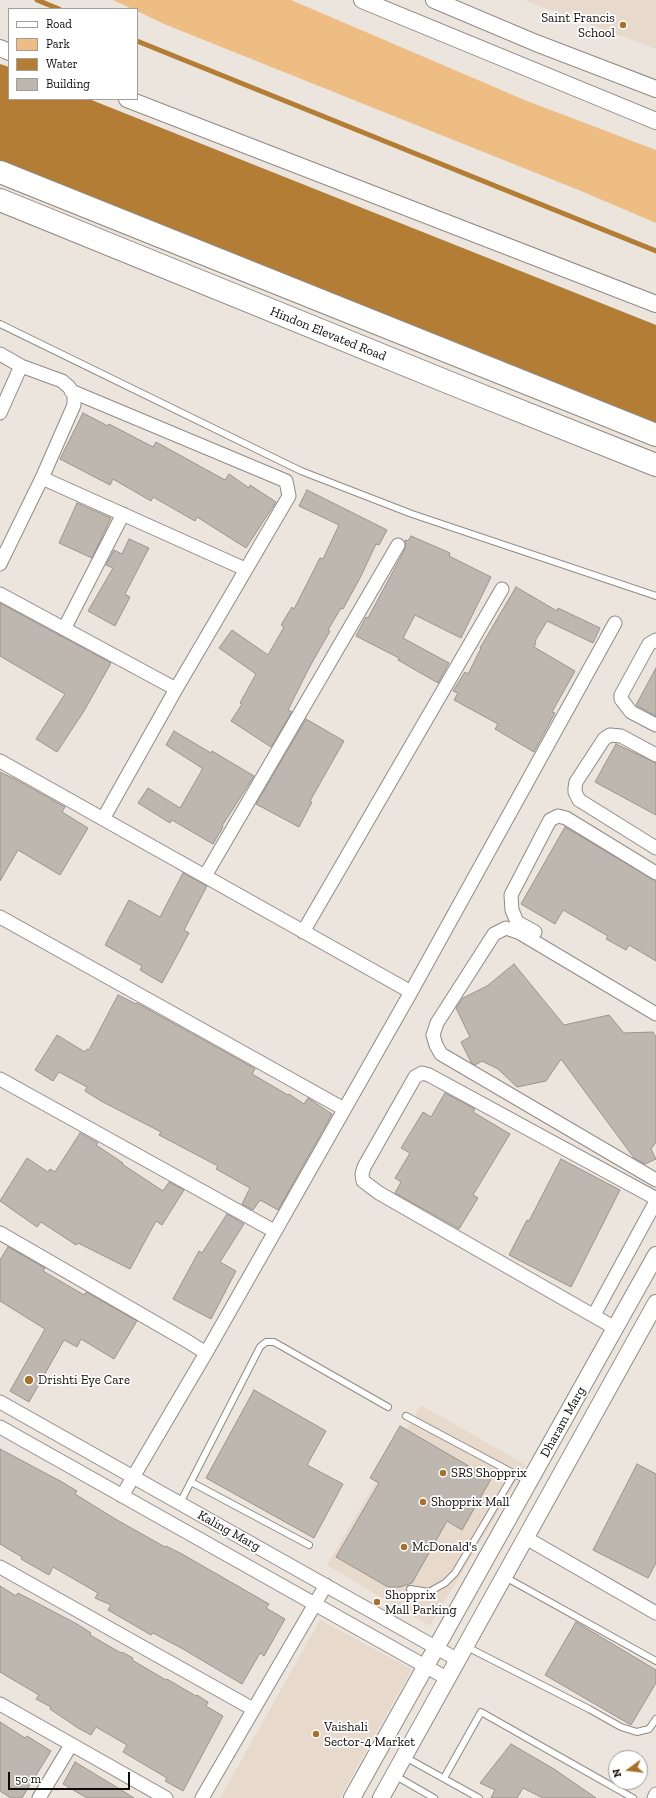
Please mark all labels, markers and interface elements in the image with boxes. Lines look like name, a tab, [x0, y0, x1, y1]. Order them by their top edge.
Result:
legend	[8, 8, 138, 100]
place label: Saint Francis School	[541, 10, 615, 41]
text: Road	[46, 17, 72, 31]
marker: Saint Francis School	[618, 20, 628, 30]
text: Park	[46, 37, 70, 51]
text: Water	[46, 57, 78, 71]
text: Building	[46, 77, 90, 91]
street label: Hindon Elevated Road	[268, 304, 388, 364]
place label: Drishti Eye Care	[38, 1372, 130, 1388]
marker: Drishti Eye Care	[23, 1374, 35, 1386]
street label: Dharam Marg	[537, 1384, 589, 1460]
place label: SRS Shopprix	[451, 1465, 527, 1481]
marker: SRS Shopprix	[438, 1468, 448, 1478]
place label: Shopprix Mall	[431, 1494, 509, 1510]
marker: Shopprix Mall	[418, 1497, 428, 1507]
street label: Kaling Marg	[195, 1507, 263, 1555]
place label: McDonald's	[412, 1539, 477, 1555]
marker: McDonald's	[399, 1542, 409, 1552]
place label: Shopprix Mall Parking	[385, 1587, 456, 1618]
marker: Shopprix Mall Parking	[372, 1597, 382, 1607]
place label: Vaishali Sector-4 Market	[324, 1719, 415, 1750]
marker: Vaishali Sector-4 Market	[311, 1729, 321, 1739]
north arrow	[608, 1750, 648, 1790]
scale bar	[10, 1764, 132, 1790]
text: N	[610, 1767, 624, 1779]
text: 50 m	[15, 1772, 41, 1786]

